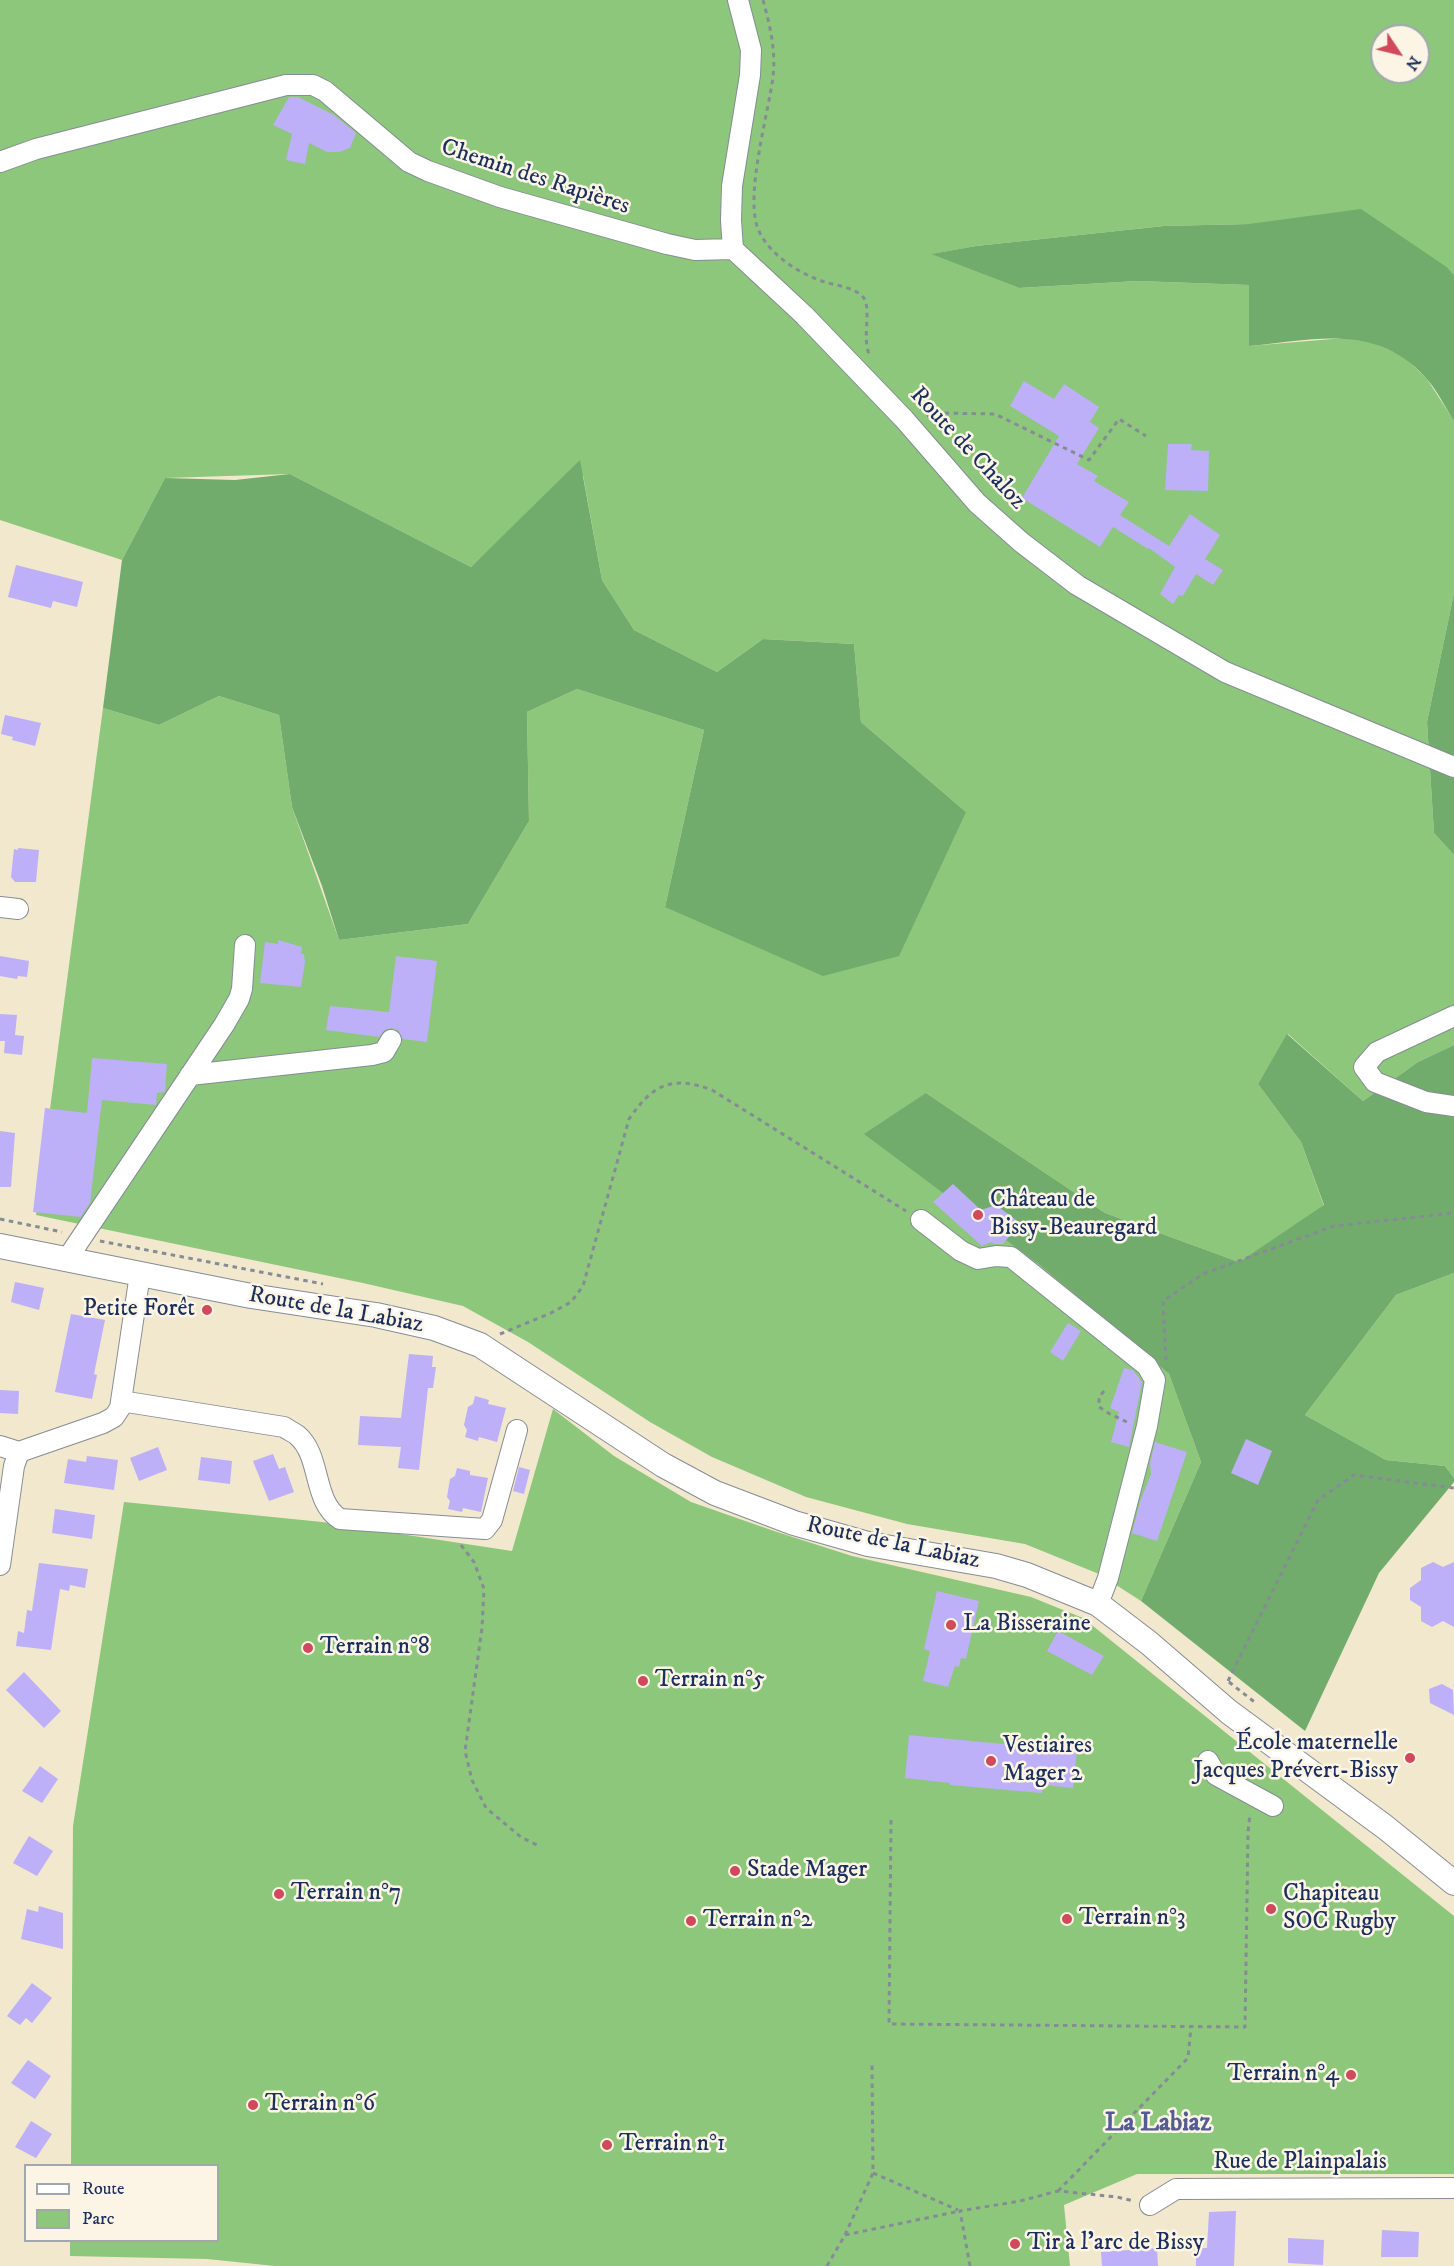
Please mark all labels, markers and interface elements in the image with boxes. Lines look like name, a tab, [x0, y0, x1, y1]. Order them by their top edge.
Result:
north arrow	[1370, 24, 1430, 84]
text: N	[1401, 52, 1425, 74]
street label: Chemin des Rapières	[437, 134, 633, 222]
street label: Route de Chaloz	[903, 382, 1031, 516]
place label: Château de Bissy-Beauregard	[990, 1187, 1157, 1243]
marker: Château de Bissy-Beauregard	[971, 1208, 985, 1222]
street label: Route de la Labiaz	[246, 1281, 426, 1341]
place label: Petite Forêt	[83, 1296, 195, 1324]
marker: Petite Forêt	[200, 1303, 214, 1317]
street label: Route de la Labiaz	[803, 1512, 983, 1576]
place label: La Bisseraine	[963, 1611, 1091, 1639]
marker: La Bisseraine	[944, 1618, 958, 1632]
place label: Terrain n°8	[320, 1634, 430, 1662]
marker: Terrain n°8	[301, 1641, 315, 1655]
place label: Terrain n°5	[655, 1667, 765, 1695]
marker: Terrain n°5	[636, 1674, 650, 1688]
place label: École maternelle Jacques Prévert-Bissy	[1194, 1730, 1398, 1786]
place label: Vestiaires Mager 2	[1003, 1733, 1092, 1789]
marker: École maternelle Jacques Prévert-Bissy	[1403, 1751, 1417, 1765]
marker: Vestiaires Mager 2	[984, 1754, 998, 1768]
place label: Stade Mager	[747, 1857, 867, 1885]
marker: Stade Mager	[728, 1864, 742, 1878]
place label: Terrain n°7	[291, 1880, 401, 1908]
place label: Chapiteau SOC Rugby	[1283, 1881, 1396, 1937]
marker: Terrain n°7	[272, 1887, 286, 1901]
marker: Chapiteau SOC Rugby	[1264, 1902, 1278, 1916]
place label: Terrain n°3	[1079, 1905, 1186, 1933]
place label: Terrain n°2	[703, 1907, 813, 1935]
marker: Terrain n°3	[1060, 1912, 1074, 1926]
marker: Terrain n°2	[684, 1914, 698, 1928]
place label: Terrain n°4	[1227, 2061, 1339, 2089]
marker: Terrain n°4	[1344, 2068, 1358, 2082]
place label: Terrain n°6	[265, 2091, 375, 2119]
marker: Terrain n°6	[246, 2098, 260, 2112]
district label: La Labiaz	[1105, 2109, 1211, 2141]
place label: Terrain n°1	[619, 2131, 726, 2159]
marker: Terrain n°1	[600, 2138, 614, 2152]
street label: Rue de Plainpalais	[1213, 2149, 1387, 2177]
legend	[24, 2164, 219, 2242]
text: Route	[82, 2178, 125, 2200]
text: Parc	[82, 2208, 114, 2230]
place label: Tir à l'arc de Bissy	[1027, 2230, 1204, 2258]
marker: Tir à l'arc de Bissy	[1008, 2237, 1022, 2251]

